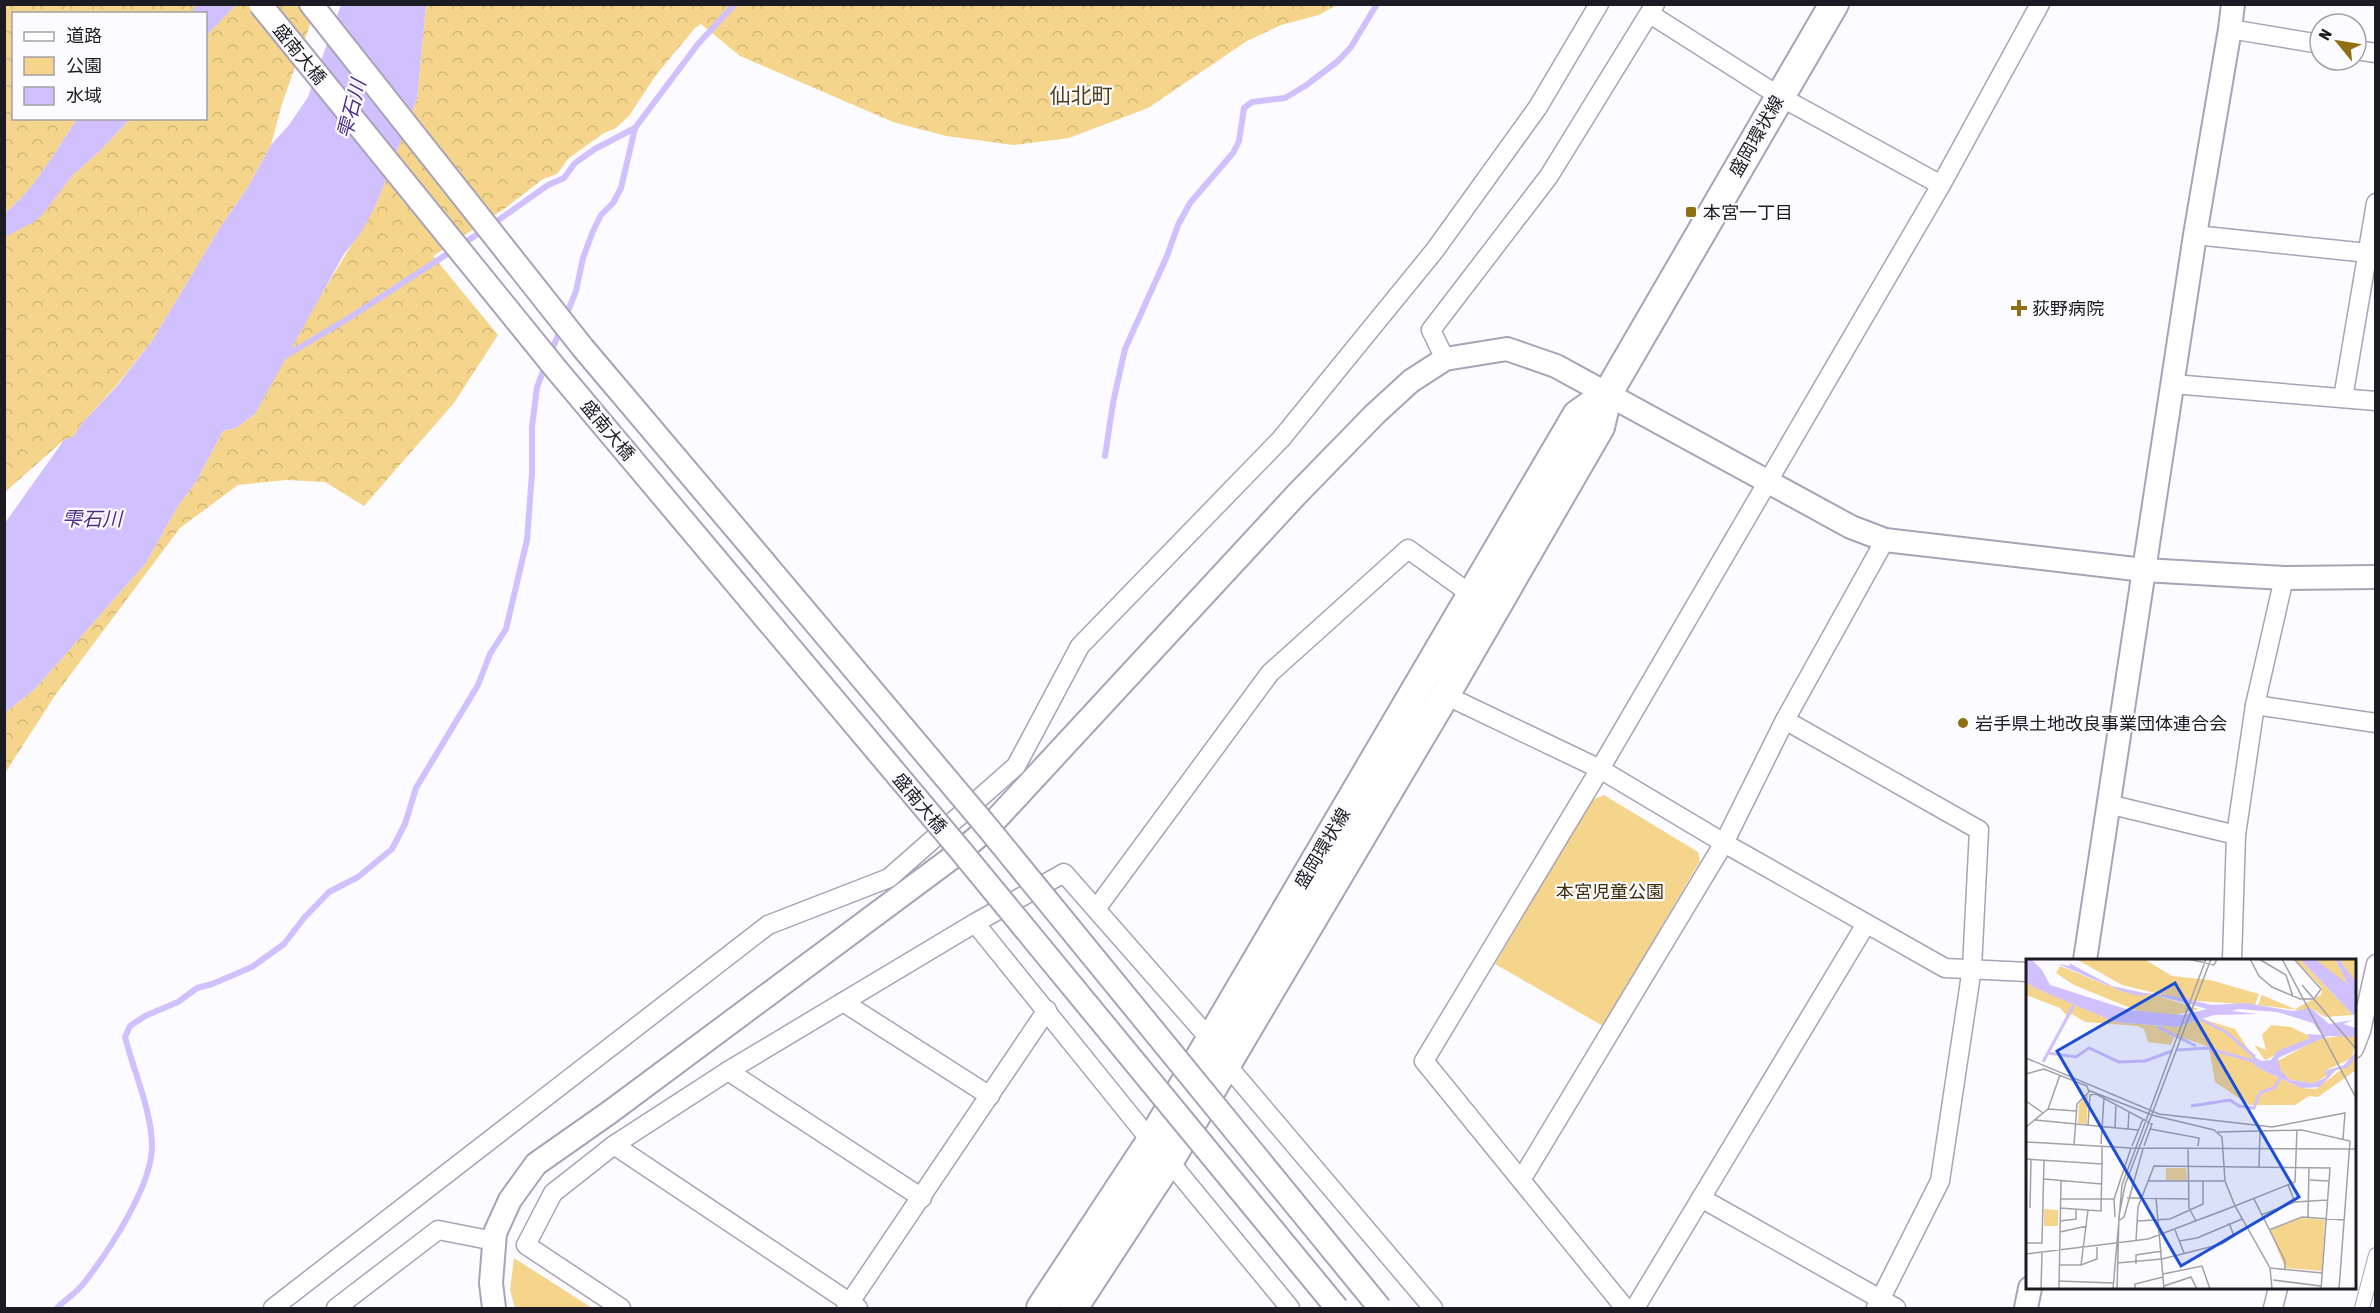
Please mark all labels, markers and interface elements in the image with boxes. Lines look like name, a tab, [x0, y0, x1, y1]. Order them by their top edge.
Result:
legend	[12, 12, 207, 120]
north arrow	[2308, 12, 2368, 72]
street label: 盛南大橋	[269, 19, 331, 89]
text: 道路	[66, 25, 102, 46]
text: N	[2315, 26, 2335, 43]
text: 公園	[66, 55, 102, 76]
water label: 雫石川	[333, 75, 370, 141]
district label: 仙北町	[1050, 83, 1113, 107]
text: 水域	[66, 85, 102, 106]
street label: 盛岡環状線	[1724, 92, 1788, 180]
place label: 本宮一丁目	[1703, 202, 1793, 223]
marker: 本宮一丁目	[1684, 205, 1698, 219]
place label: 荻野病院	[2032, 298, 2104, 319]
marker: 荻野病院	[2010, 299, 2028, 317]
street label: 盛南大橋	[577, 396, 639, 464]
water label: 雫石川	[62, 507, 124, 530]
place label: 岩手県土地改良事業団体連合会	[1975, 713, 2227, 734]
marker: 岩手県土地改良事業団体連合会	[1956, 716, 1970, 730]
street label: 盛南大橋	[889, 769, 951, 837]
street label: 盛岡環状線	[1290, 804, 1354, 892]
park label: 本宮児童公園	[1556, 881, 1664, 902]
inset map	[2026, 959, 2356, 1289]

